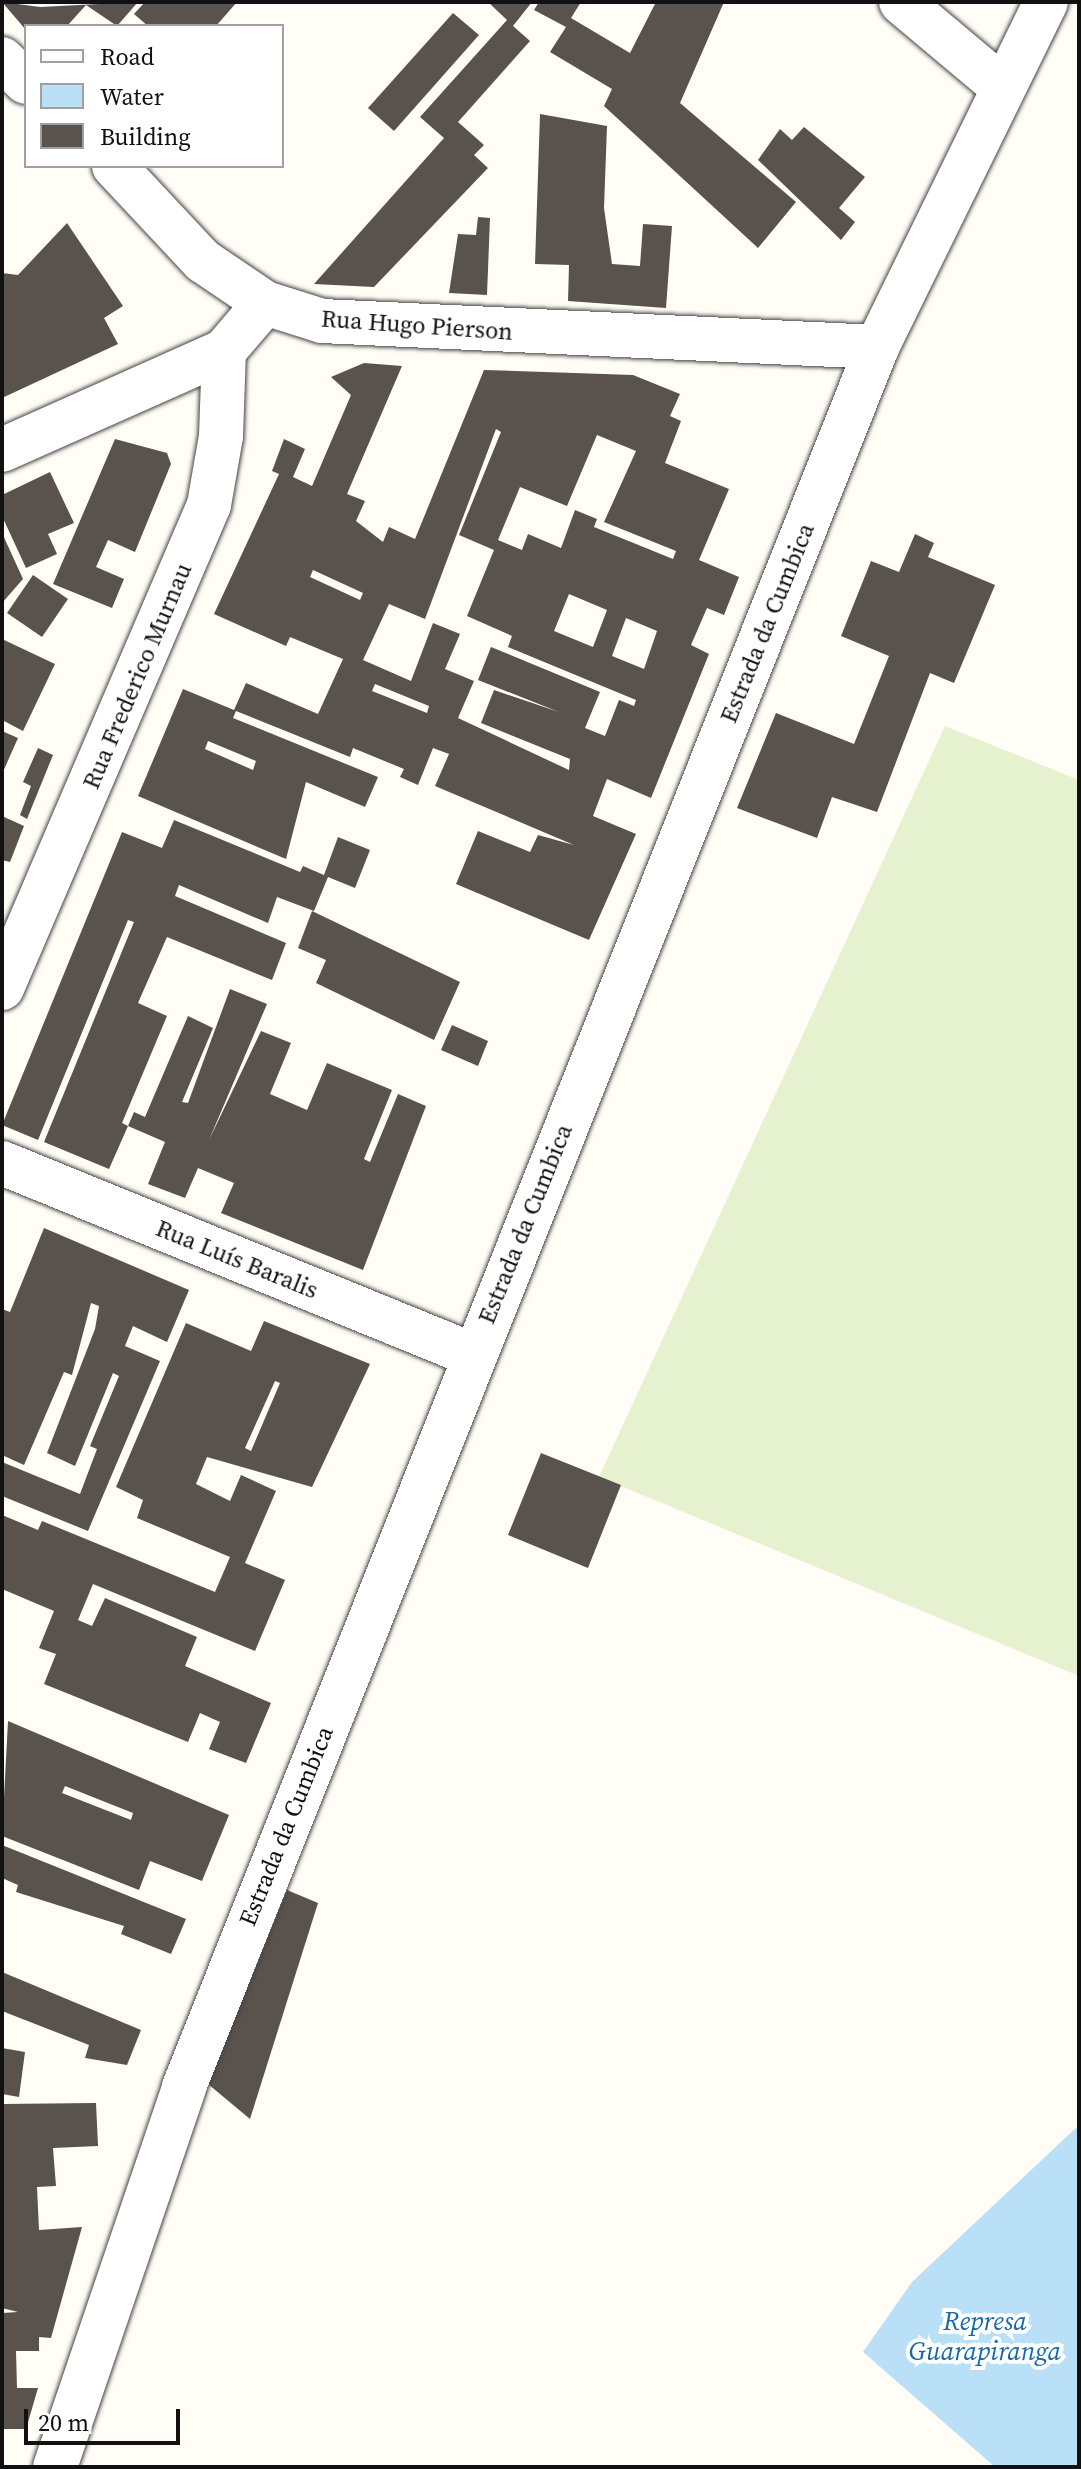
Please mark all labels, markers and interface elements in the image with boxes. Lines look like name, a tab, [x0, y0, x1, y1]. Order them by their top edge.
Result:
legend	[24, 24, 284, 168]
text: Road	[100, 40, 154, 73]
text: Water	[100, 80, 164, 113]
text: Building	[100, 120, 191, 153]
street label: Rua Hugo Pierson	[320, 304, 514, 346]
street label: Estrada da Cumbica	[714, 519, 820, 727]
street label: Rua Frederico Murnau	[76, 559, 198, 793]
street label: Estrada da Cumbica	[472, 1120, 578, 1328]
street label: Rua Luís Baralis	[152, 1213, 322, 1305]
street label: Estrada da Cumbica	[233, 1722, 339, 1930]
water label: Represa Guarapiranga	[909, 2306, 1061, 2368]
scale bar	[28, 2393, 184, 2443]
text: 20 m	[38, 2406, 89, 2439]

